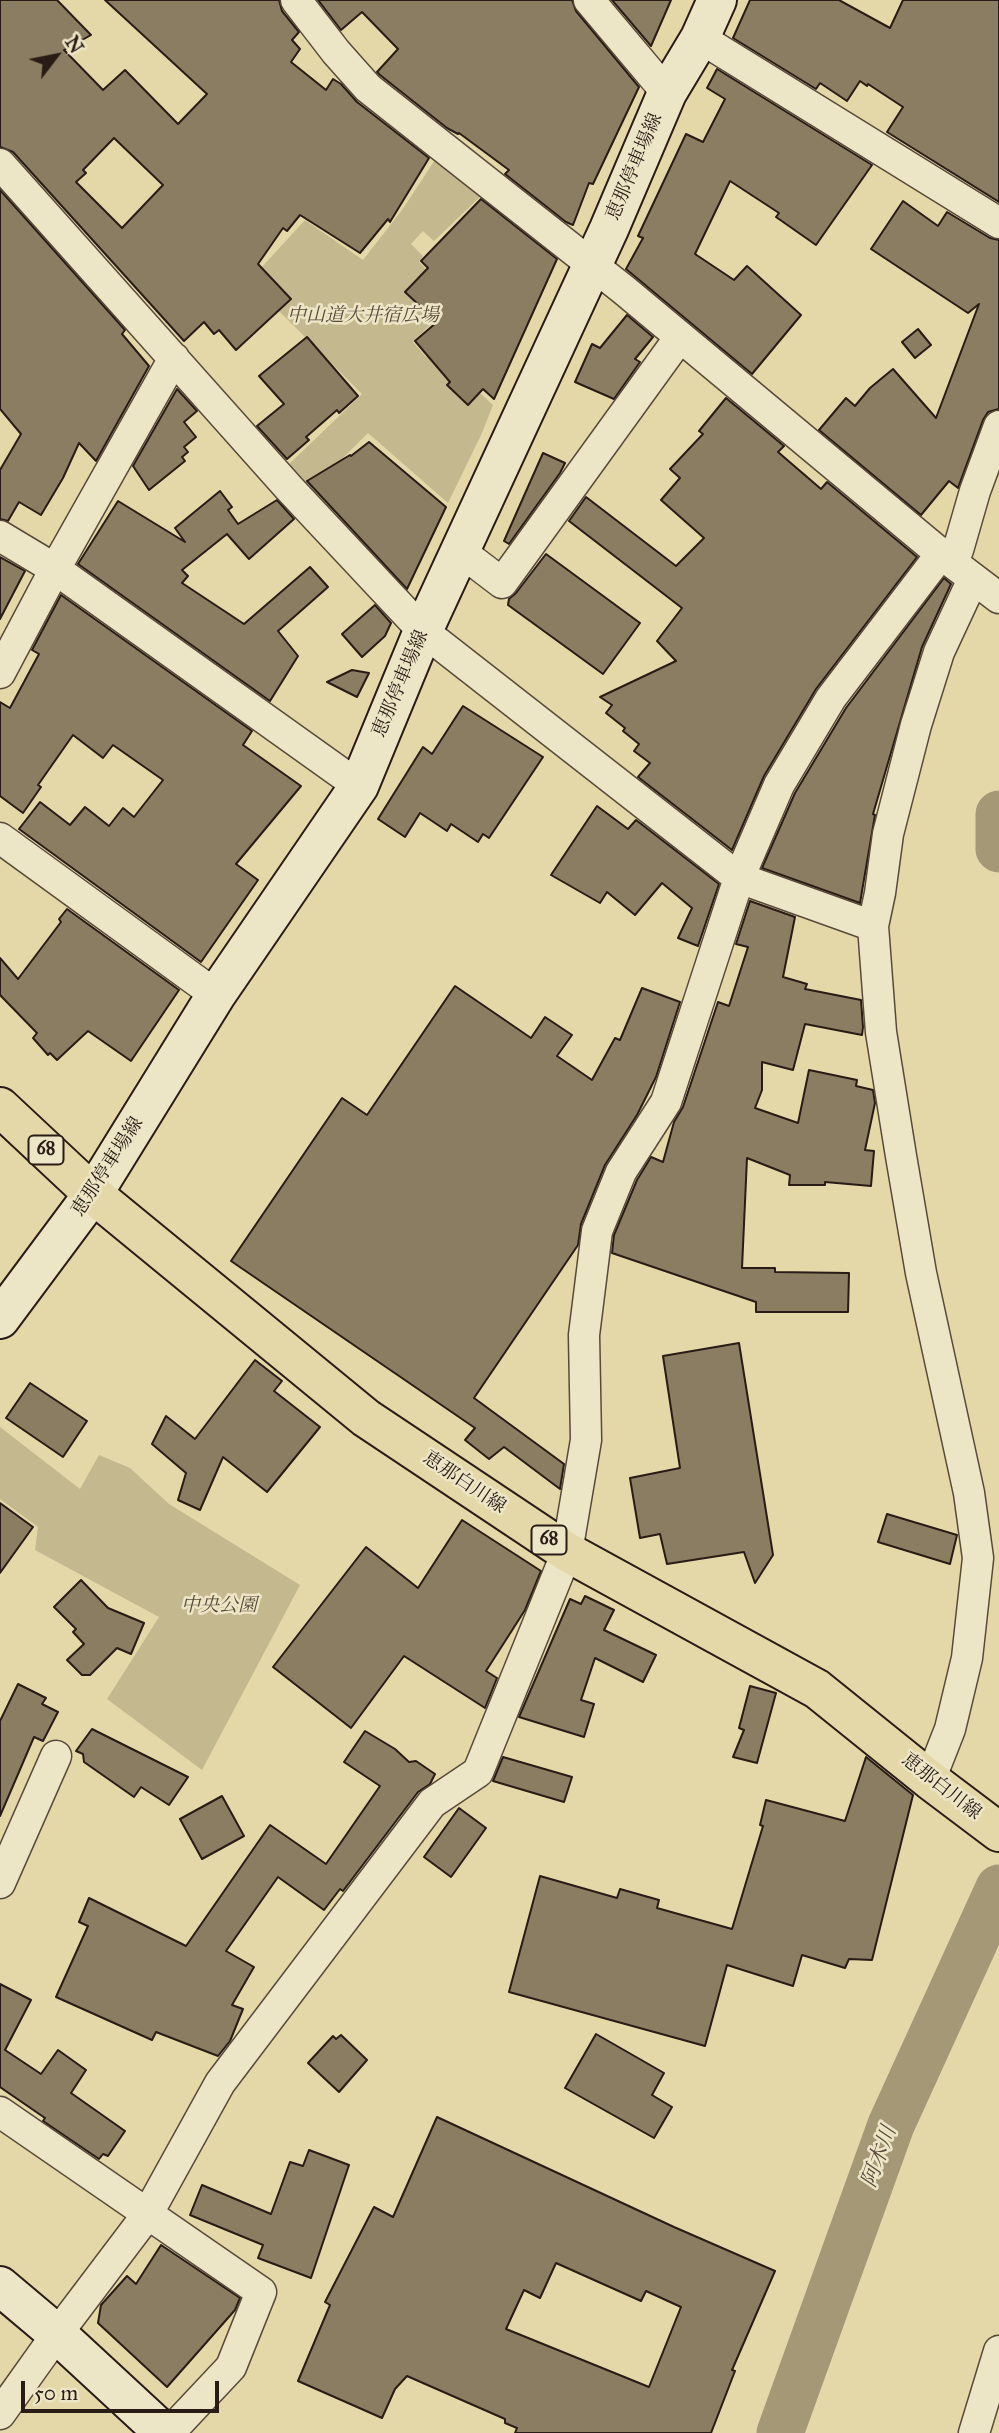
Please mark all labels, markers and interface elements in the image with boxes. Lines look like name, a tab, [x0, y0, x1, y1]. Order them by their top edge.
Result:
north arrow	[21, 21, 91, 91]
text: N	[60, 32, 88, 58]
street label: 恵那停車場線	[602, 110, 668, 224]
park label: 中山道大井宿広場	[287, 305, 439, 327]
street label: 恵那停車場線	[368, 627, 434, 741]
street label: 恵那停車場線	[67, 1113, 149, 1221]
road number: 68	[28, 1135, 64, 1164]
street label: 恵那白川線	[418, 1447, 510, 1519]
road number: 68	[532, 1526, 566, 1554]
park label: 中央公園	[181, 1595, 257, 1617]
street label: 恵那白川線	[897, 1749, 985, 1825]
water label: 阿木川	[857, 2123, 903, 2191]
scale bar	[24, 2366, 222, 2410]
text: 50 m	[34, 2380, 78, 2406]

